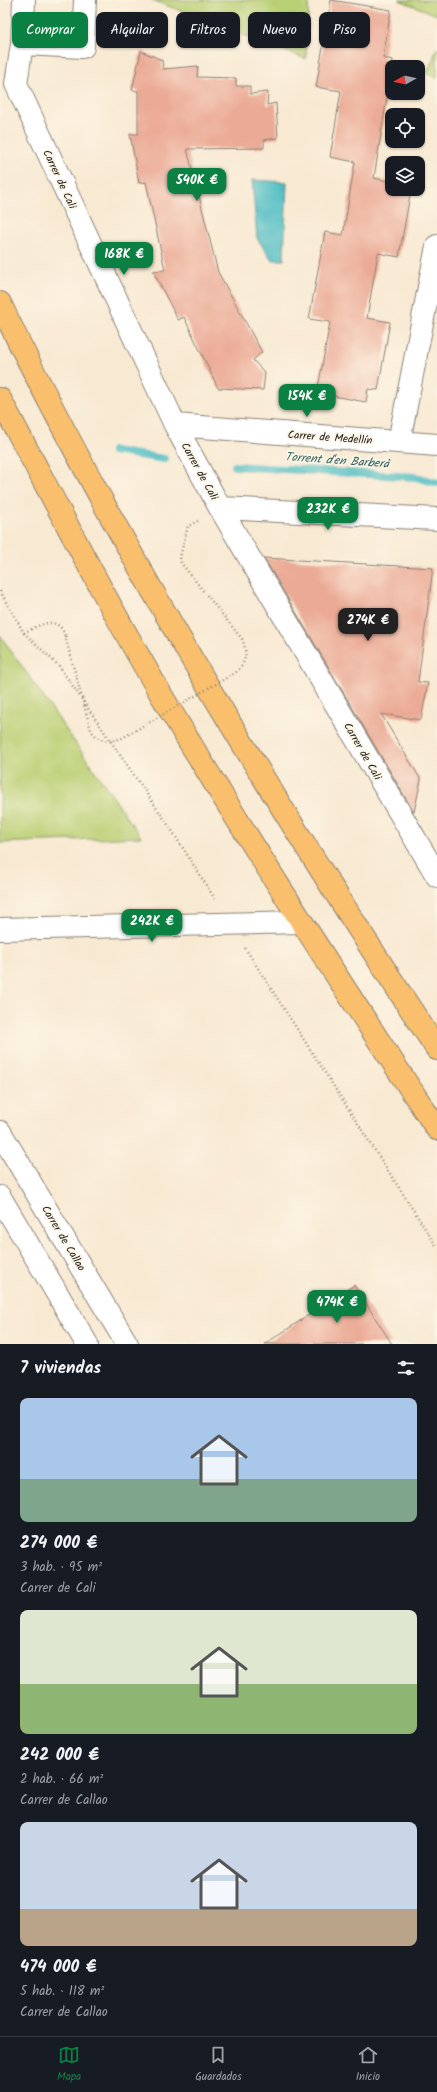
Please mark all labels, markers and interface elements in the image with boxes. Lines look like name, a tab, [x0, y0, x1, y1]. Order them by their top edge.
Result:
chip: Comprar	[12, 12, 88, 48]
chip: Alquilar	[96, 12, 168, 48]
chip: Filtros	[176, 12, 240, 48]
chip: Nuevo	[248, 12, 311, 48]
chip: Piso	[319, 12, 370, 48]
north arrow	[385, 60, 425, 100]
map controls	[385, 60, 425, 196]
button: locate	[385, 108, 425, 148]
street label: Carrer de Cali	[37, 147, 81, 213]
button: layers	[385, 156, 425, 196]
pin: 540K €	[164, 168, 230, 202]
text: 540K €	[176, 170, 218, 191]
pin: 168K €	[91, 242, 157, 276]
text: 168K €	[104, 244, 144, 265]
pin: 154K €	[274, 384, 340, 418]
text: 154K €	[288, 386, 326, 407]
street label: Carrer de Medellín	[287, 426, 373, 450]
street label: Carrer de Cali	[176, 439, 223, 504]
water label: Torrent d'en Barberà	[284, 447, 392, 474]
pin: 232K €	[295, 497, 361, 531]
text: 232K €	[306, 499, 350, 520]
pin: 274K €	[335, 608, 401, 642]
text: 274K €	[347, 610, 389, 631]
street label: Carrer de Cali	[338, 719, 386, 784]
pin: 242K €	[119, 909, 185, 943]
text: 242K €	[130, 911, 174, 932]
street label: Carrer de Callao	[36, 1202, 90, 1275]
pin: 474K €	[304, 1290, 370, 1324]
text: 474K €	[316, 1292, 358, 1313]
text: 7 viviendas	[20, 1355, 101, 1382]
icon: filters	[395, 1357, 417, 1379]
icon: home	[183, 1424, 255, 1496]
text: 274 000 €	[20, 1530, 97, 1557]
text: 3 hab. · 95 m²	[20, 1557, 102, 1578]
text: Carrer de Cali	[20, 1578, 96, 1599]
icon: home	[183, 1636, 255, 1708]
text: 242 000 €	[20, 1742, 99, 1769]
text: 2 hab. · 66 m²	[20, 1769, 103, 1790]
text: Carrer de Callao	[20, 1790, 108, 1811]
icon: home	[183, 1848, 255, 1920]
text: 474 000 €	[20, 1954, 97, 1981]
text: 5 hab. · 118 m²	[20, 1981, 104, 2002]
text: Carrer de Callao	[20, 2002, 108, 2023]
tab: Mapa	[57, 2044, 81, 2086]
tab: Guardados	[195, 2044, 242, 2086]
tab: Inicio	[356, 2044, 380, 2086]

